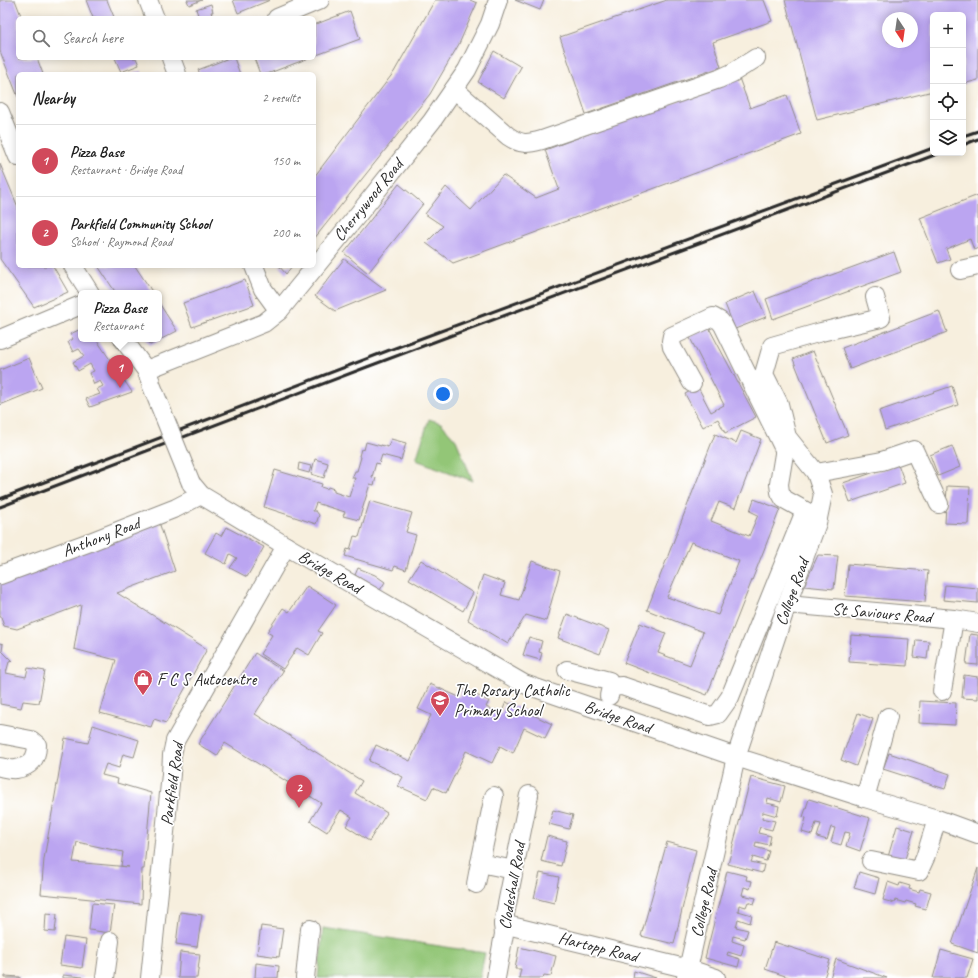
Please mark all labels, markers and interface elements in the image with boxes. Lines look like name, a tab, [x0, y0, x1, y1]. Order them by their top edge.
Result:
north arrow	[882, 12, 918, 48]
map controls	[930, 12, 966, 156]
button: +	[930, 12, 966, 48]
search box	[16, 16, 316, 60]
icon: search	[30, 27, 52, 49]
text: Search here	[62, 29, 123, 48]
button: −	[930, 48, 966, 84]
button: locate	[930, 84, 966, 120]
text: Nearby	[32, 88, 75, 109]
text: 2 results	[262, 90, 300, 106]
button: layers	[930, 120, 966, 156]
text: Pizza Base	[70, 143, 124, 162]
text: 1	[42, 153, 48, 169]
text: 150 m	[272, 153, 300, 169]
street label: Cherrywood Road	[329, 153, 409, 245]
text: Restaurant · Bridge Road	[70, 162, 182, 178]
text: Parkfield Community School	[70, 215, 211, 234]
text: 2	[42, 225, 48, 241]
text: 200 m	[272, 225, 300, 241]
text: School · Raymond Road	[70, 234, 172, 250]
popup	[78, 290, 162, 342]
text: Pizza Base	[93, 299, 147, 318]
text: Restaurant	[93, 318, 144, 334]
pin: 1	[107, 355, 133, 388]
your location	[433, 384, 453, 404]
street label: Anthony Road	[59, 512, 145, 561]
street label: Bridge Road	[295, 545, 367, 600]
street label: College Road	[770, 554, 815, 628]
street label: St Saviours Road	[831, 598, 936, 628]
shop icon: F C S Autocentre	[132, 668, 154, 696]
place label: F C S Autocentre	[157, 669, 258, 690]
place label: The Rosary Catholic Primary School	[454, 680, 571, 721]
school or university icon: The Rosary Catholic Primary School	[429, 689, 451, 717]
street label: Bridge Road	[582, 696, 657, 739]
street label: Parkfield Road	[156, 738, 189, 827]
pin: 2	[286, 775, 312, 808]
street label: Clodeshall Road	[494, 838, 530, 931]
street label: College Road	[686, 865, 723, 939]
street label: Hartopp Road	[556, 927, 643, 968]

